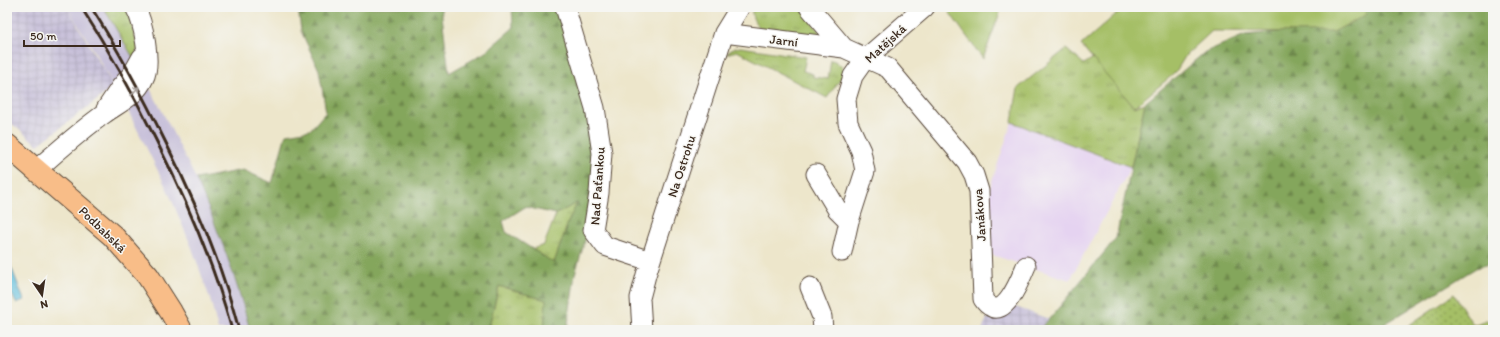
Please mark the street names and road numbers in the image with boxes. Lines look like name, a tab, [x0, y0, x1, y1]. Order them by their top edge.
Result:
street label: Matějská	[862, 21, 909, 66]
street label: Jarní	[769, 31, 800, 50]
street label: Na Ostrohu	[664, 133, 699, 199]
street label: Nad Paťankou	[587, 146, 608, 226]
street label: Janákova	[970, 188, 989, 242]
street label: Podbabská	[76, 203, 130, 256]

